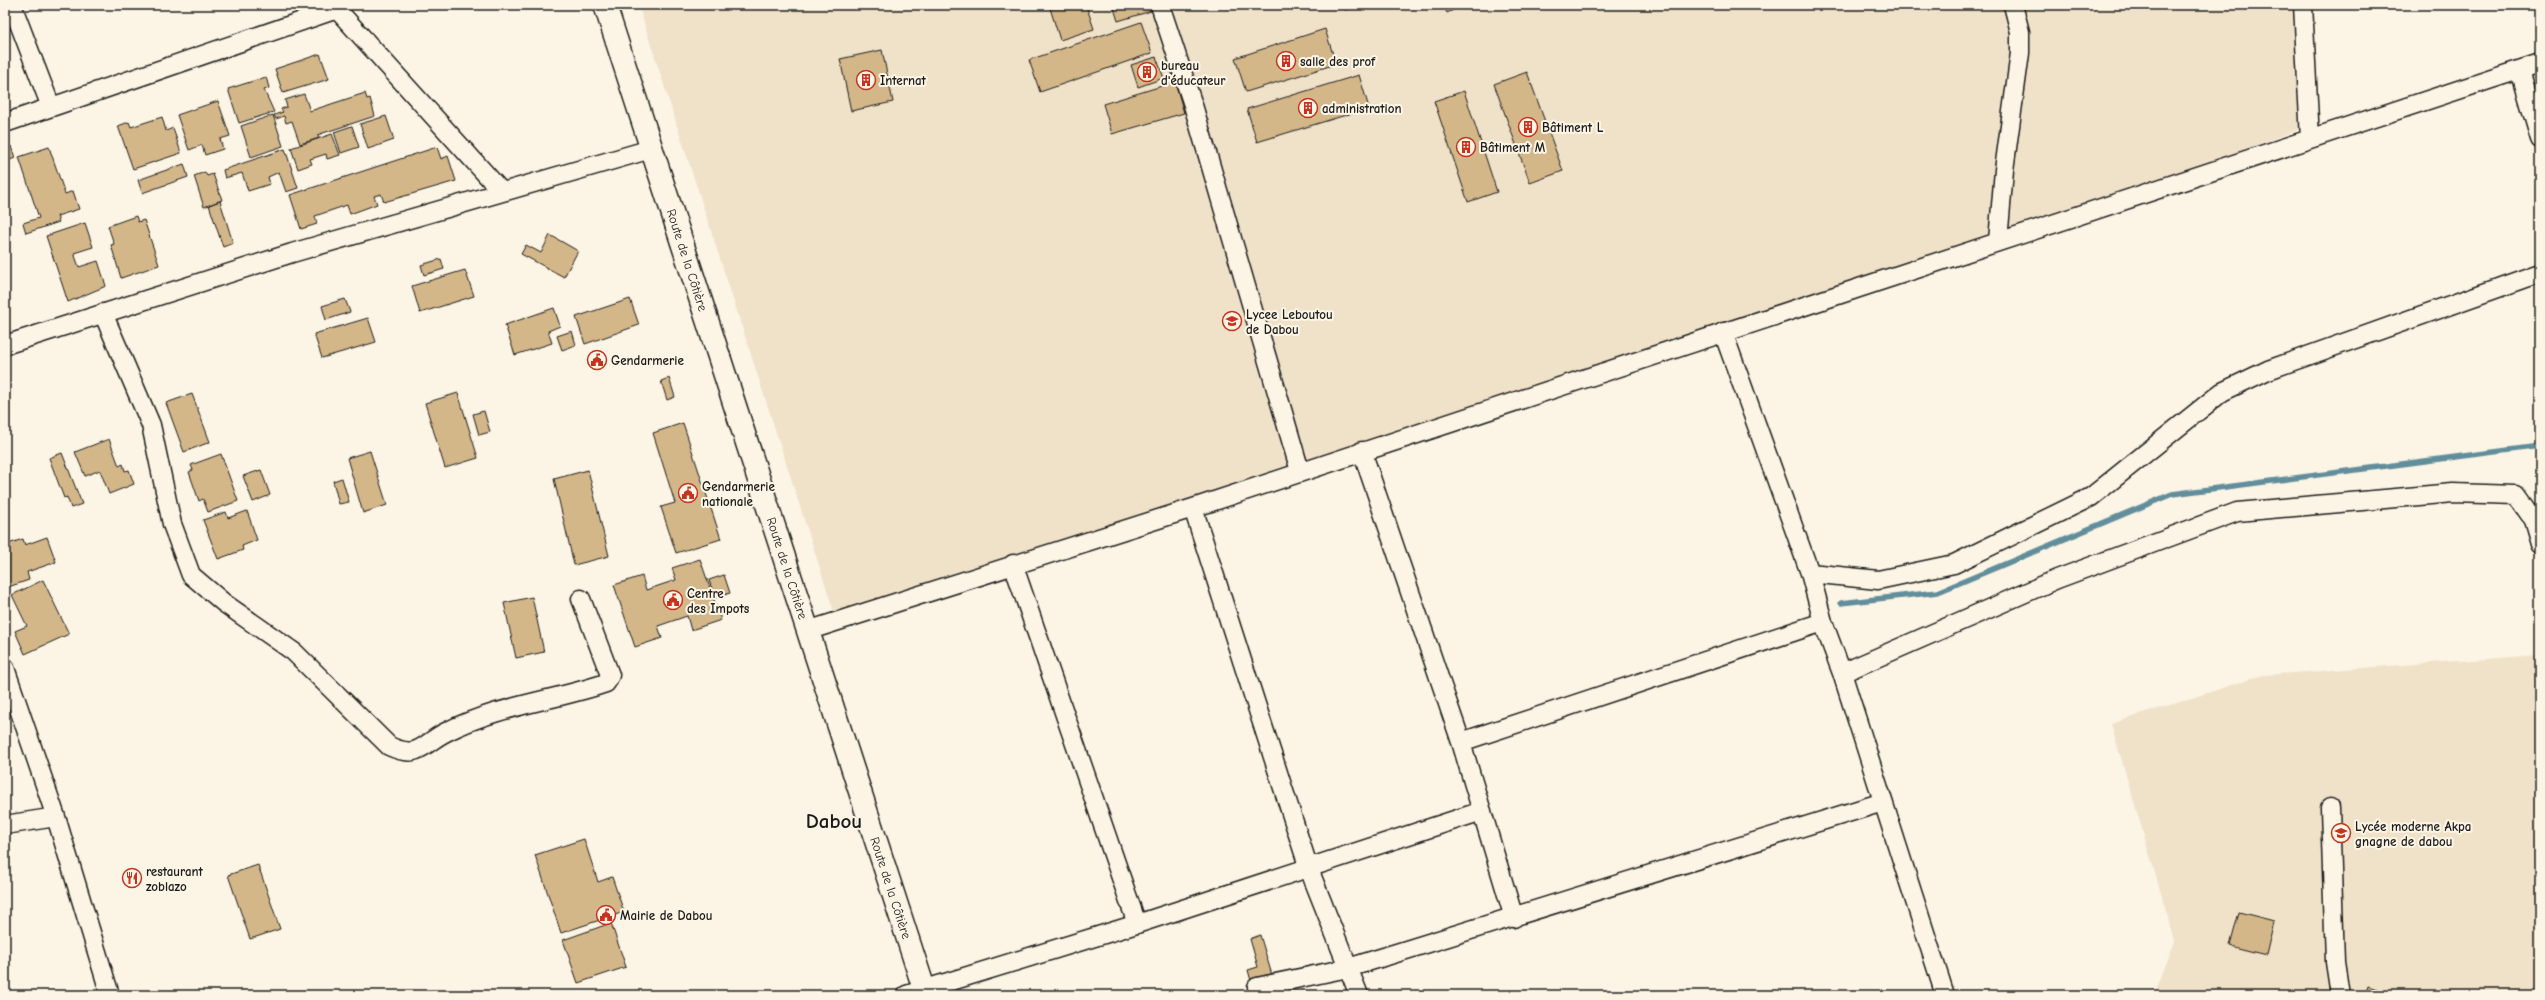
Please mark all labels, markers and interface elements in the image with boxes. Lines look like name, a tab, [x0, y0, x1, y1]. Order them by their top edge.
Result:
building icon: salle des prof	[1275, 50, 1297, 72]
place label: salle des prof	[1300, 54, 1376, 69]
place label: bureau d'éducateur	[1161, 58, 1226, 88]
building icon: bureau d'éducateur	[1136, 61, 1158, 83]
building icon: Internat	[855, 69, 877, 91]
place label: Internat	[880, 73, 927, 88]
building icon: administration	[1297, 97, 1319, 119]
place label: administration	[1322, 101, 1402, 116]
building icon: Bâtiment L	[1517, 116, 1539, 138]
place label: Bâtiment L	[1542, 120, 1604, 135]
building icon: Bâtiment M	[1455, 136, 1477, 158]
place label: Bâtiment M	[1480, 140, 1546, 155]
street label: Route de la Côtière	[664, 207, 711, 313]
place label: Lycee Leboutou de Dabou	[1246, 307, 1333, 337]
school or university icon: Lycee Leboutou de Dabou	[1221, 310, 1243, 332]
public building icon: Gendarmerie	[586, 349, 608, 371]
place label: Gendarmerie	[611, 353, 684, 368]
place label: Gendarmerie nationale	[702, 479, 775, 509]
public building icon: Gendarmerie nationale	[677, 482, 699, 504]
street label: Route de la Côtière	[764, 515, 811, 622]
place label: Centre des Impots	[687, 586, 750, 616]
public building icon: Centre des Impots	[662, 589, 684, 611]
district label: Dabou	[806, 809, 862, 833]
place label: Lycée moderne Akpa gnagne de dabou	[2355, 819, 2471, 849]
school or university icon: Lycée moderne Akpa gnagne de dabou	[2330, 822, 2352, 844]
street label: Route de la Côtière	[867, 835, 914, 941]
place label: restaurant zoblazo	[146, 864, 204, 894]
restaurant icon: restaurant zoblazo	[121, 867, 143, 889]
public building icon: Mairie de Dabou	[595, 904, 617, 926]
place label: Mairie de Dabou	[620, 908, 712, 923]

